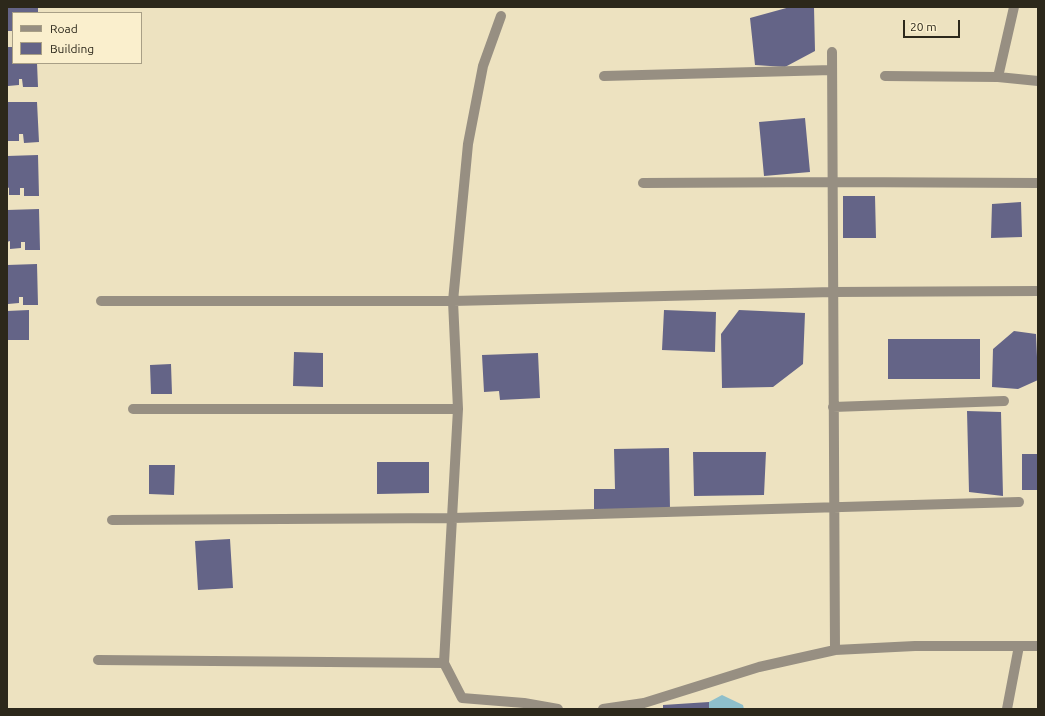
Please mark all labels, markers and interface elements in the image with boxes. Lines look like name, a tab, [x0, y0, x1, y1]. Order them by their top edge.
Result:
legend	[12, 12, 142, 64]
scale bar	[905, 12, 962, 38]
text: 20 m	[910, 20, 937, 33]
text: Road	[50, 22, 78, 35]
text: Building	[50, 42, 94, 55]

